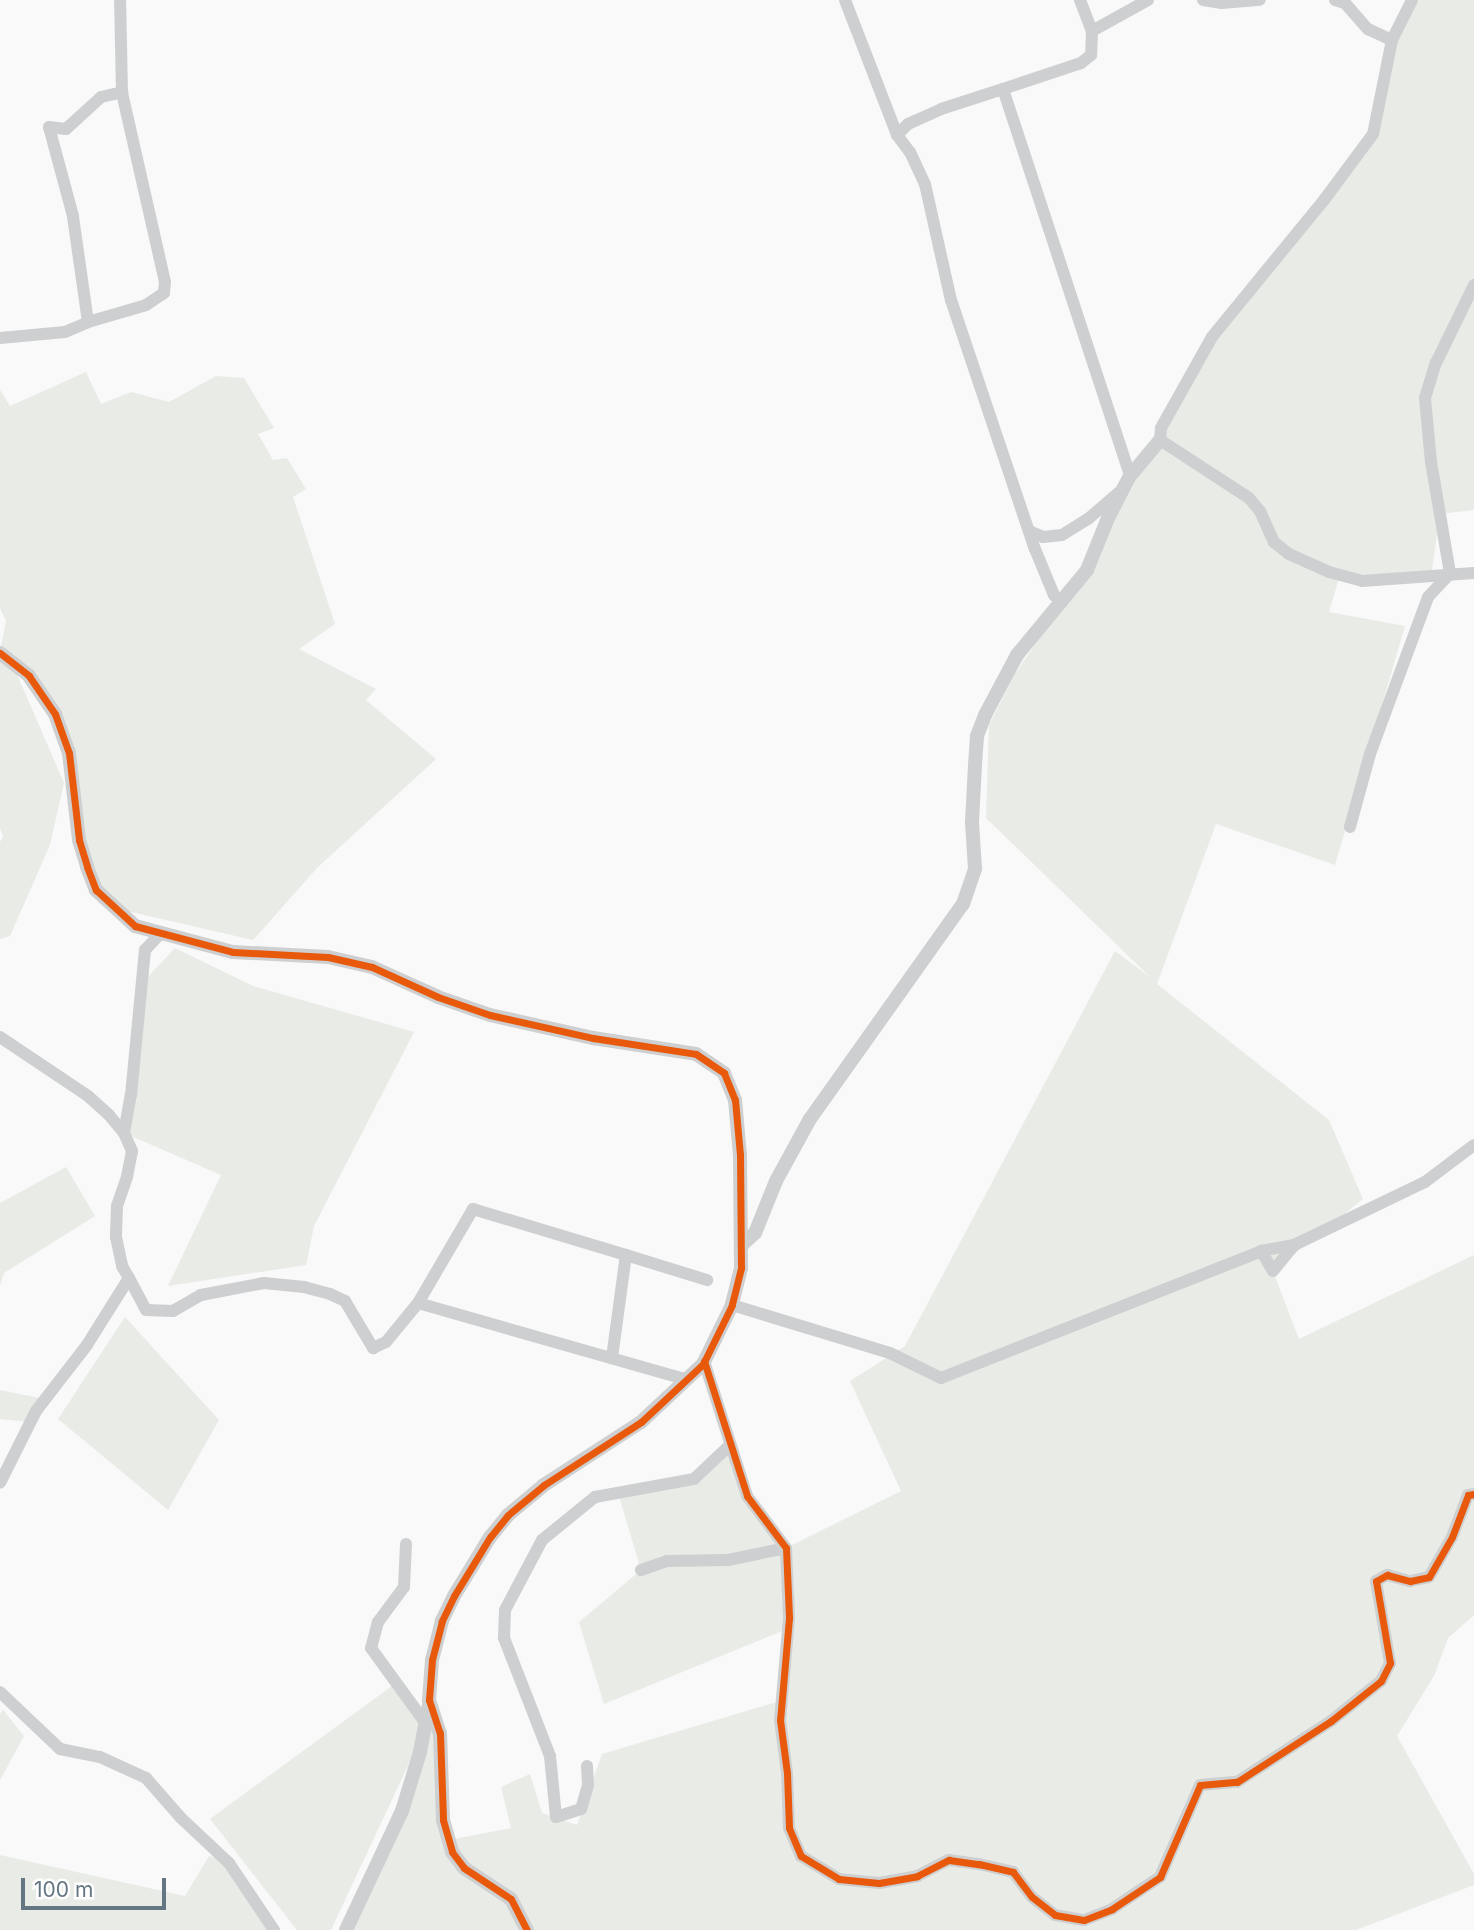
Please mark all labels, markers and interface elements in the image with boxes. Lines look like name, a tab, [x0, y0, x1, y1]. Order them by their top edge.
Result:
scale bar	[24, 1864, 170, 1908]
text: 100 m	[34, 1877, 93, 1902]

